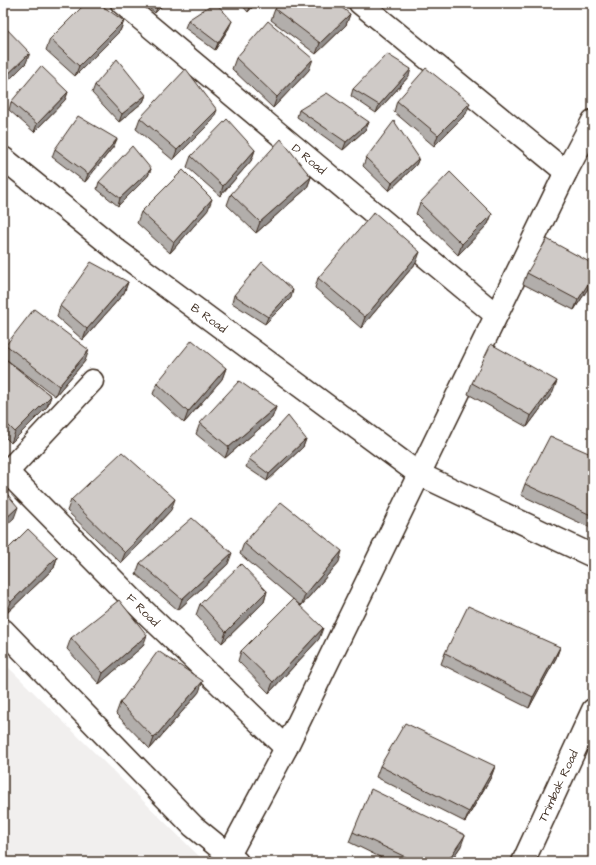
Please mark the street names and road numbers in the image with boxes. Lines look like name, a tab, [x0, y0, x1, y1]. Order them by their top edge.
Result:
street label: D Road	[288, 140, 330, 179]
street label: B Road	[187, 300, 230, 337]
street label: F Road	[122, 590, 163, 631]
street label: Trimbak Road	[534, 747, 583, 825]

